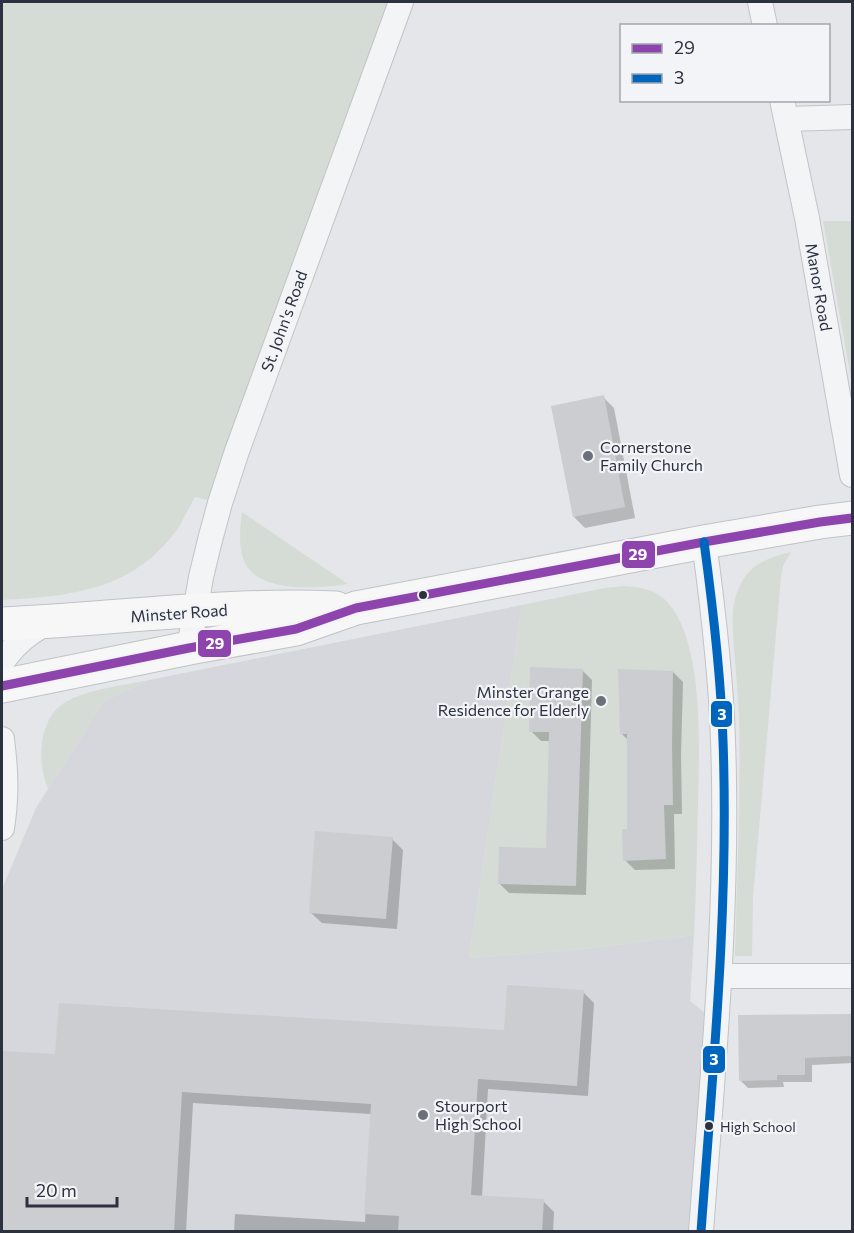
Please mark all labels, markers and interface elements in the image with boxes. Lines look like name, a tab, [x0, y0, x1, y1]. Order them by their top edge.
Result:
legend	[620, 24, 830, 102]
text: 29	[674, 36, 695, 58]
text: 3	[674, 66, 684, 88]
street label: Manor Road	[802, 241, 837, 332]
street label: St. John's Road	[256, 268, 311, 374]
place label: Cornerstone Family Church	[600, 437, 703, 474]
marker: Cornerstone Family Church	[581, 449, 595, 463]
line badge: 29	[621, 540, 656, 569]
text: 29	[629, 544, 648, 563]
unlabelled marker	[417, 589, 429, 601]
street label: Minster Road	[130, 600, 228, 625]
line badge: 29	[197, 629, 232, 658]
text: 29	[206, 633, 225, 652]
place label: Minster Grange Residence for Elderly	[438, 682, 589, 719]
marker: Minster Grange Residence for Elderly	[594, 694, 608, 708]
line badge: 3	[710, 700, 733, 728]
text: 3	[717, 704, 727, 723]
line badge: 3	[702, 1045, 726, 1074]
text: 3	[709, 1049, 719, 1068]
place label: Stourport High School	[435, 1096, 522, 1133]
marker: Stourport High School	[416, 1108, 430, 1122]
place label: High School	[720, 1118, 796, 1135]
marker: High School	[703, 1120, 715, 1132]
scale bar	[27, 1170, 117, 1208]
text: 20 m	[36, 1179, 77, 1201]

